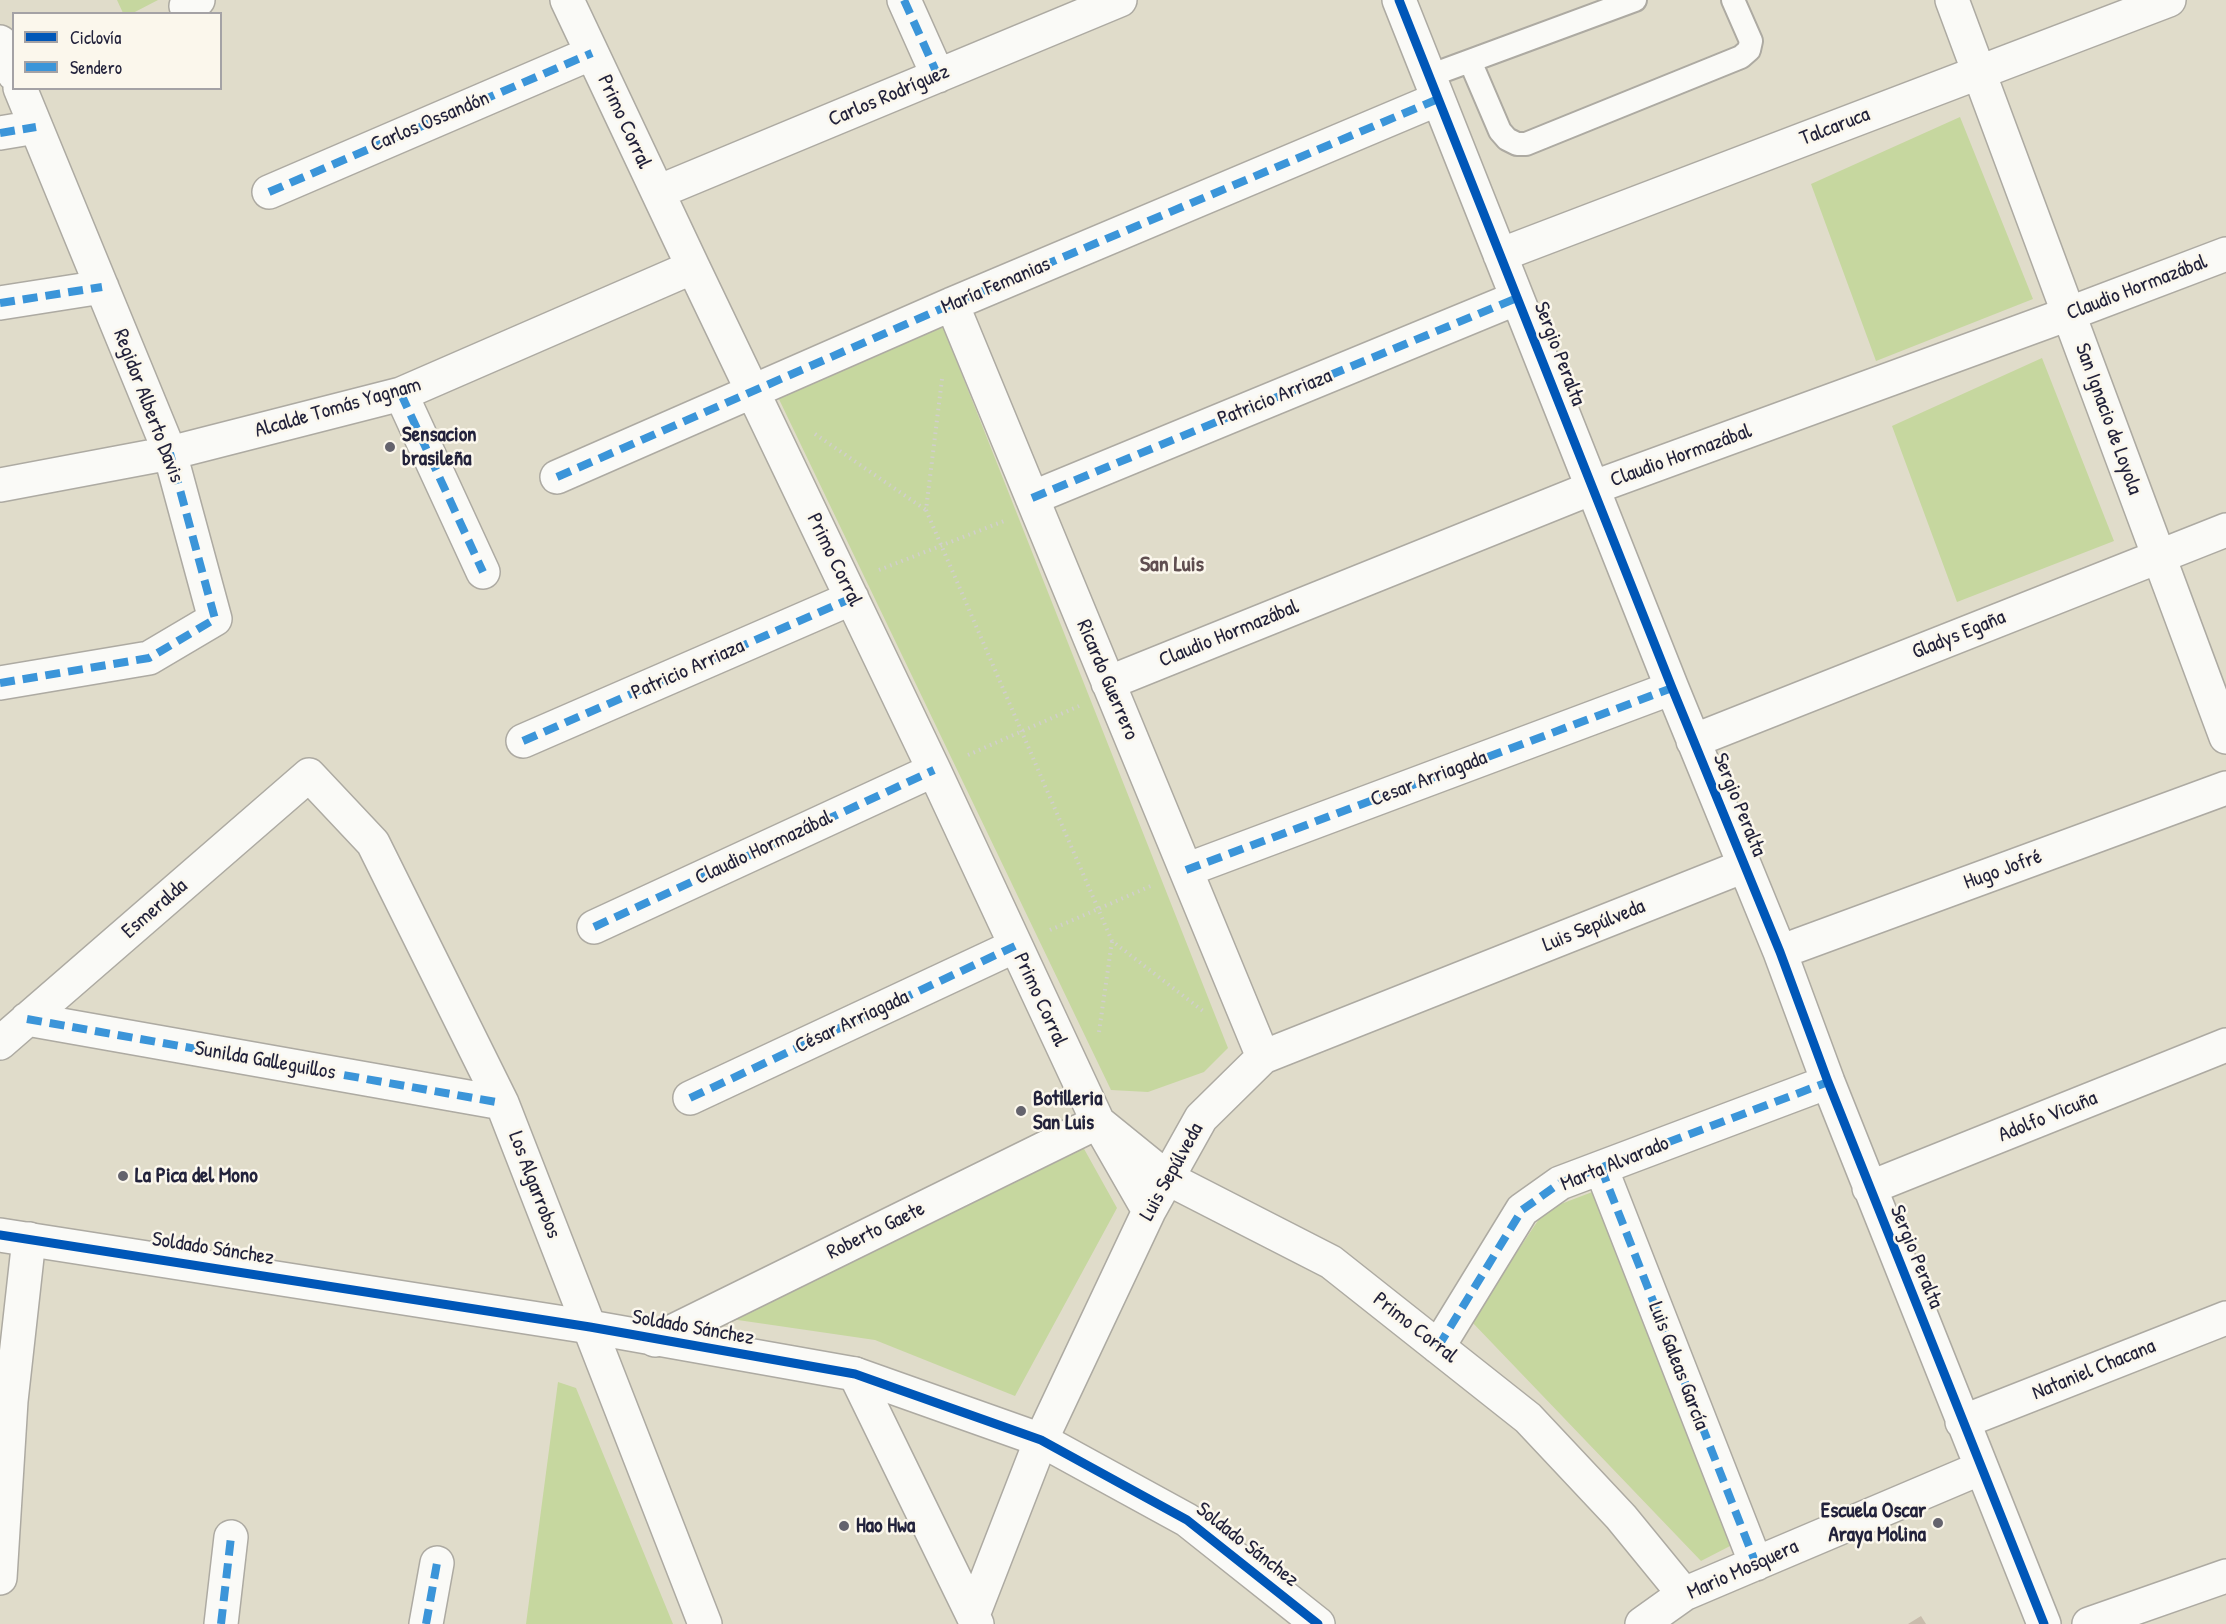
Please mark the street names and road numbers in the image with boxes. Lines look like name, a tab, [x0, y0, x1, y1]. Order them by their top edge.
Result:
street label: Carlos Rodríguez	[825, 59, 953, 133]
street label: Primo Corral	[591, 71, 657, 173]
street label: Carlos Ossandón	[367, 86, 493, 158]
street label: Talcaruca	[1796, 102, 1874, 152]
street label: Claudio Hormazábal	[2063, 250, 2211, 326]
street label: María Femanias	[938, 252, 1054, 320]
street label: Sergio Peralta	[1528, 298, 1590, 410]
street label: Regidor Alberto Davis	[107, 326, 189, 486]
street label: San Ignacio de Loyola	[2069, 340, 2147, 498]
street label: Patricio Arriaza	[1214, 364, 1336, 432]
street label: Alcalde Tomás Yagnam	[252, 372, 424, 444]
street label: Claudio Hormazábal	[1607, 419, 1755, 493]
street label: Primo Corral	[801, 509, 867, 611]
street label: Claudio Hormazábal	[1155, 595, 1303, 673]
street label: Gladys Egaña	[1909, 605, 2009, 665]
street label: Ricardo Guerrero	[1070, 616, 1144, 744]
street label: Patricio Arriaza	[628, 634, 748, 706]
street label: Cesar Arriagada	[1367, 745, 1491, 813]
street label: Sergio Peralta	[1707, 750, 1771, 860]
street label: Claudio Hormazábal	[691, 805, 837, 891]
street label: Hugo Jofré	[1961, 844, 2045, 896]
street label: Esmeralda	[117, 874, 193, 944]
street label: Luis Sepúlveda	[1539, 894, 1649, 958]
street label: Primo Corral	[1007, 949, 1073, 1051]
street label: César Arriagada	[791, 985, 913, 1059]
street label: Sunilda Galleguillos	[192, 1036, 338, 1086]
street label: Adolfo Vicuña	[1995, 1086, 2101, 1148]
street label: Luis Sepúlveda	[1135, 1119, 1209, 1225]
street label: Los Algarrobos	[502, 1128, 566, 1242]
street label: Marta Alvarado	[1557, 1131, 1673, 1197]
street label: Roberto Gaete	[823, 1196, 929, 1266]
street label: Sergio Peralta	[1884, 1202, 1948, 1312]
street label: Soldado Sánchez	[150, 1227, 276, 1271]
street label: Primo Corral	[1368, 1287, 1462, 1369]
street label: Luis Galeas García	[1642, 1299, 1714, 1433]
street label: Soldado Sánchez	[630, 1305, 756, 1351]
street label: Nataniel Chacana	[2029, 1334, 2159, 1406]
street label: Soldado Sánchez	[1191, 1497, 1303, 1593]
street label: Mario Mosquera	[1684, 1534, 1802, 1606]

